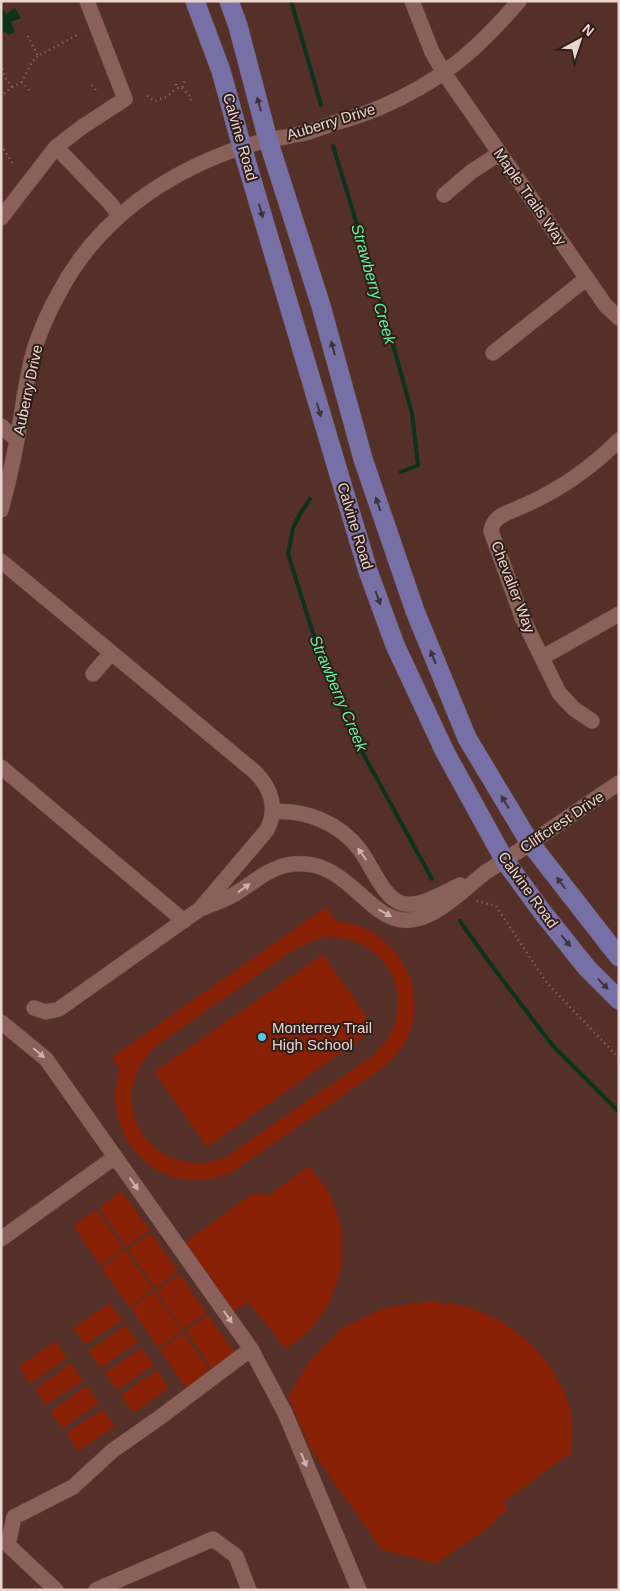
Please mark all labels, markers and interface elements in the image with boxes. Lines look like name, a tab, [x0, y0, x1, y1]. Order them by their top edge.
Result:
north arrow	[555, 15, 605, 65]
text: N	[579, 21, 597, 39]
street label: Calvine Road	[220, 91, 261, 182]
one-way arrow	[255, 97, 263, 112]
street label: Auberry Drive	[285, 100, 377, 143]
street label: Maple Trails Way	[491, 145, 570, 249]
one-way arrow	[257, 203, 265, 218]
water label: Strawberry Creek	[348, 222, 399, 347]
one-way arrow	[328, 340, 336, 355]
street label: Auberry Drive	[10, 343, 45, 437]
one-way arrow	[316, 402, 324, 417]
street label: Calvine Road	[334, 480, 377, 571]
one-way arrow	[374, 496, 381, 511]
street label: Chevalier Way	[488, 539, 539, 636]
one-way arrow	[375, 591, 382, 606]
water label: Strawberry Creek	[306, 633, 371, 755]
one-way arrow	[429, 649, 437, 664]
street label: Cliffcrest Drive	[517, 787, 607, 856]
one-way arrow	[501, 795, 510, 808]
one-way arrow	[357, 847, 367, 861]
street label: Calvine Road	[495, 848, 562, 931]
one-way arrow	[556, 877, 567, 890]
one-way arrow	[237, 883, 251, 893]
one-way arrow	[378, 908, 391, 917]
one-way arrow	[560, 934, 571, 947]
one-way arrow	[597, 978, 609, 990]
place label: Monterrey Trail High School	[272, 1019, 372, 1053]
marker: Monterrey Trail High School	[256, 1031, 268, 1043]
one-way arrow	[32, 1048, 45, 1059]
one-way arrow	[129, 1177, 139, 1191]
one-way arrow	[223, 1310, 233, 1324]
one-way arrow	[301, 1453, 309, 1467]

